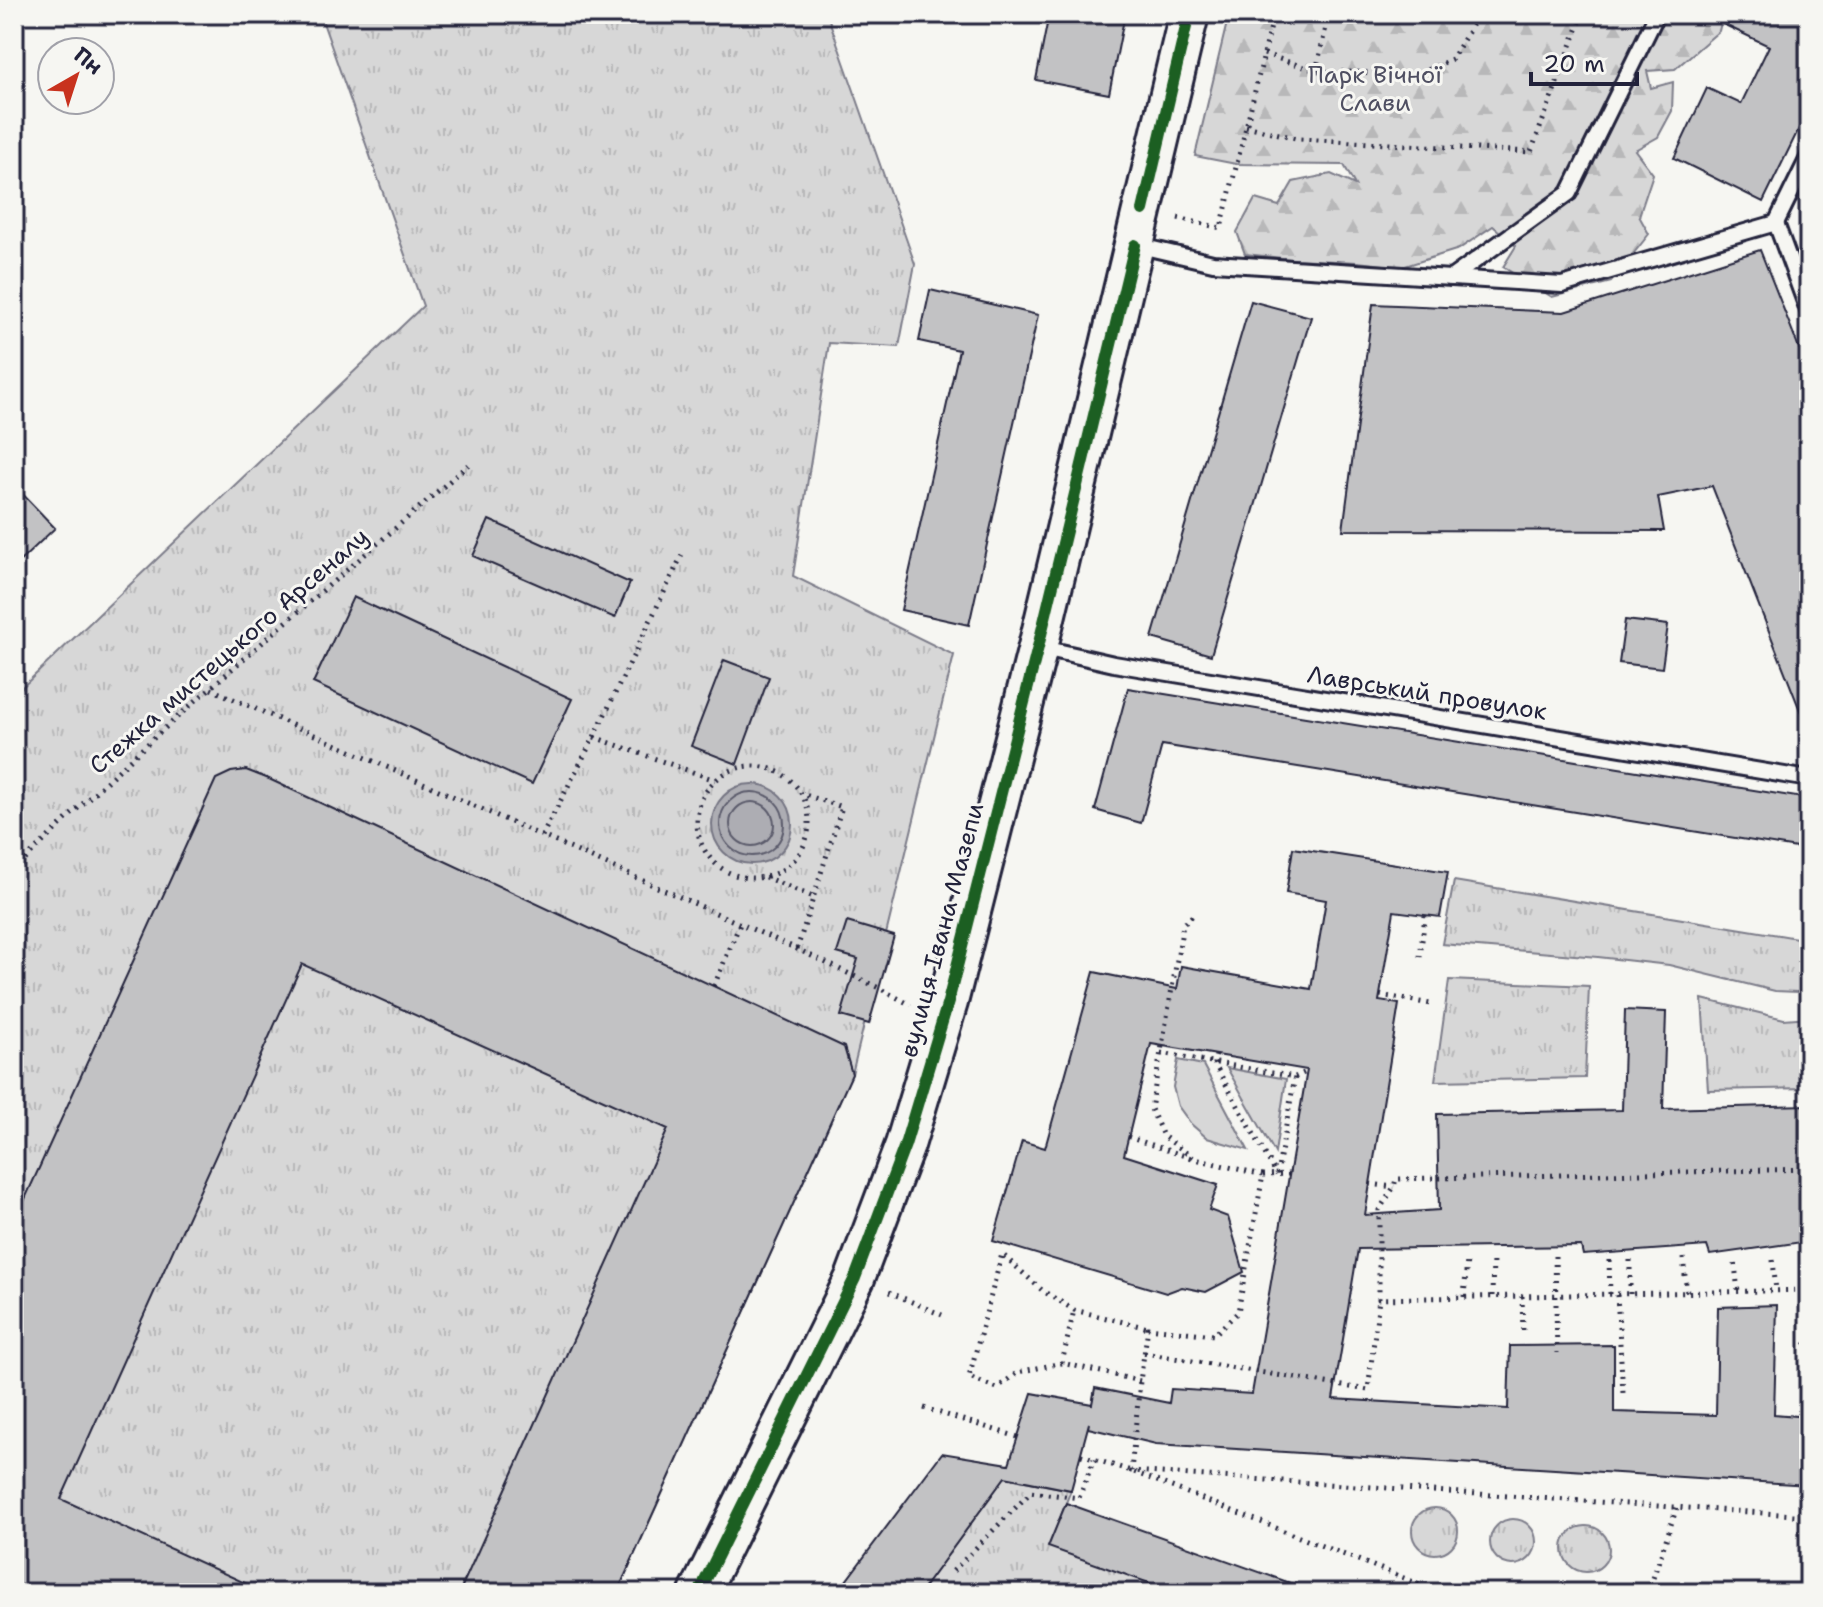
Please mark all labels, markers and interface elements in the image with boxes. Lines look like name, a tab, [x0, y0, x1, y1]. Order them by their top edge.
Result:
north arrow	[36, 36, 116, 116]
scale bar	[1531, 36, 1637, 86]
text: Пн	[68, 40, 109, 81]
text: 20 m	[1543, 48, 1605, 80]
park label: Парк Вічної Слави	[1308, 59, 1443, 119]
street label: Стежка мистецького Арсеналу	[82, 521, 376, 781]
street label: Лаврський провулок	[1305, 658, 1549, 728]
street label: вулиця Івана Мазепи	[893, 799, 991, 1061]

